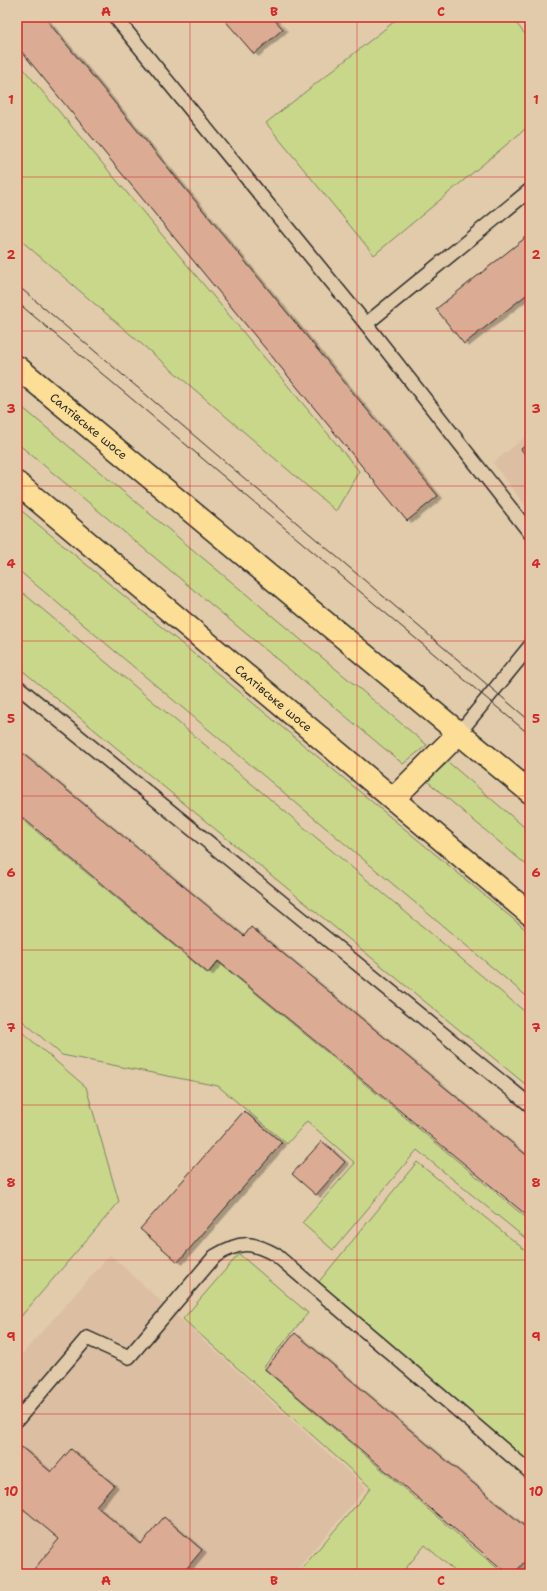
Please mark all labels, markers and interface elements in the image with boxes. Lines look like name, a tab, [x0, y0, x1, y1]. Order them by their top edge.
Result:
text: A	[101, 3, 111, 20]
text: B	[270, 3, 278, 20]
text: C	[437, 3, 445, 20]
text: 1	[8, 91, 14, 108]
text: 1	[533, 91, 539, 108]
text: 2	[6, 246, 16, 263]
text: 2	[531, 246, 541, 263]
street label: Салтівське шосе	[46, 389, 131, 463]
text: 3	[6, 400, 16, 417]
text: 3	[531, 400, 541, 417]
text: 4	[6, 555, 16, 572]
text: 4	[531, 555, 541, 572]
street label: Салтівське шосе	[232, 661, 316, 736]
text: 5	[7, 710, 15, 727]
text: 5	[532, 710, 540, 727]
text: 6	[6, 864, 16, 881]
text: 6	[531, 864, 541, 881]
text: 7	[6, 1019, 16, 1036]
text: 7	[531, 1019, 541, 1036]
text: 8	[6, 1174, 16, 1191]
text: 8	[531, 1174, 541, 1191]
text: 9	[6, 1328, 16, 1345]
text: 9	[531, 1328, 541, 1345]
text: 10	[4, 1483, 18, 1500]
text: 10	[529, 1483, 543, 1500]
text: A	[101, 1572, 111, 1589]
text: B	[270, 1572, 278, 1589]
text: C	[437, 1572, 445, 1589]

